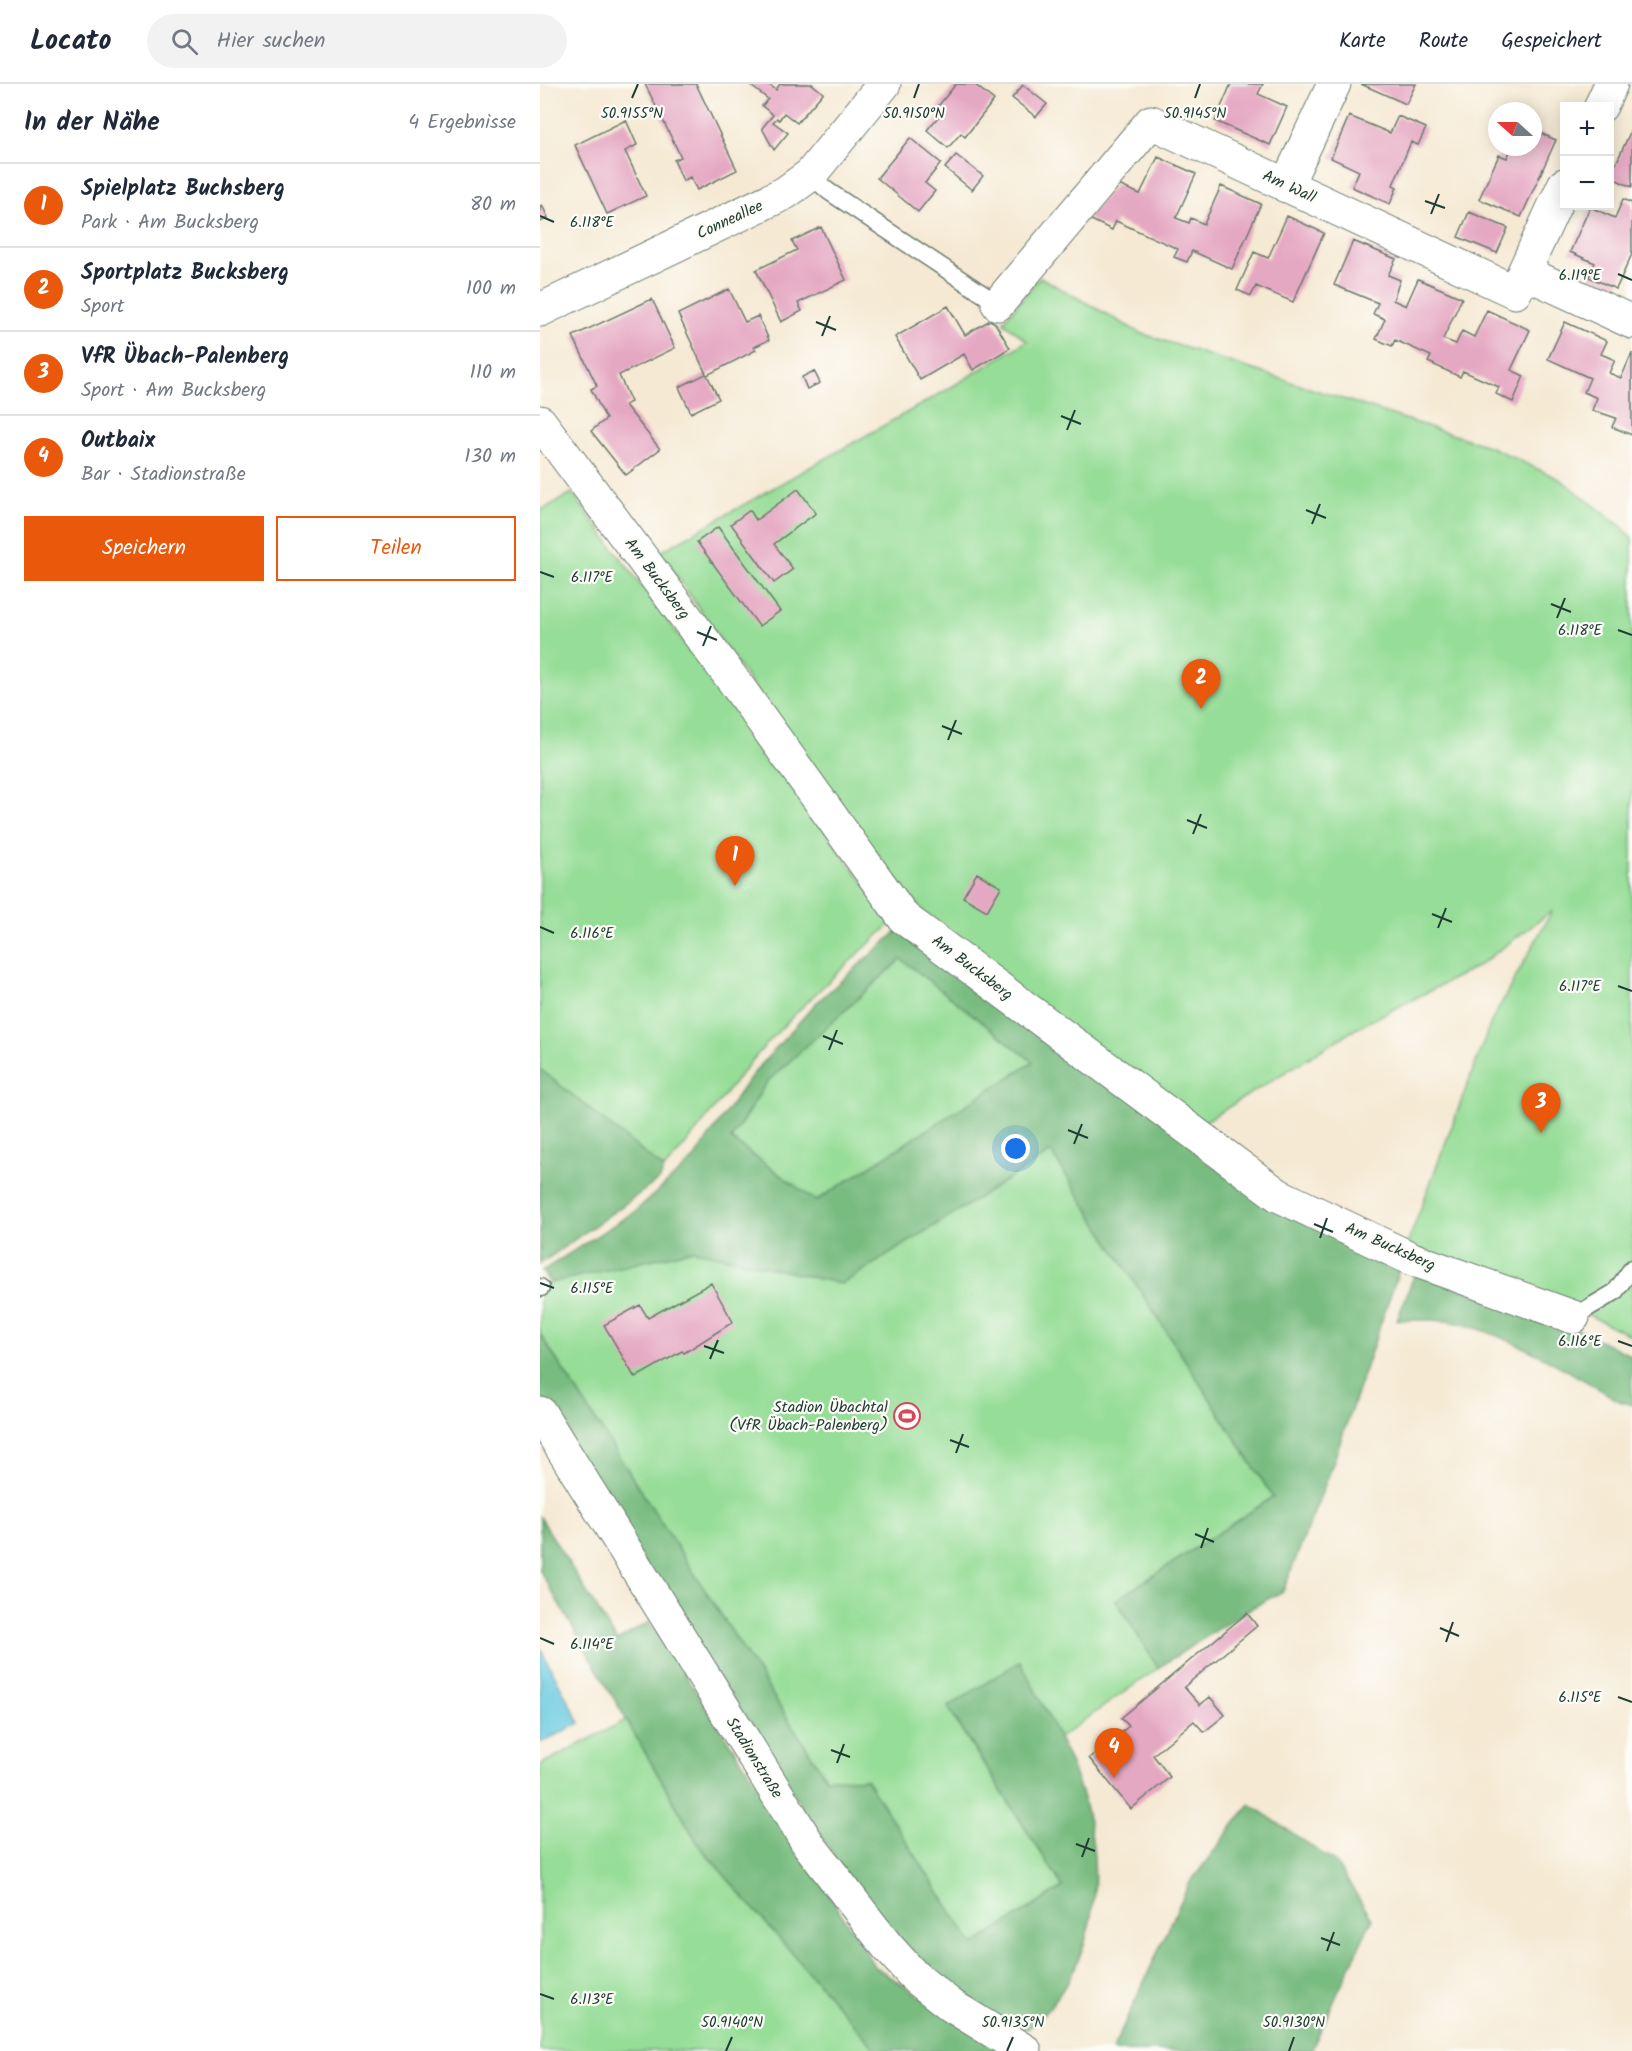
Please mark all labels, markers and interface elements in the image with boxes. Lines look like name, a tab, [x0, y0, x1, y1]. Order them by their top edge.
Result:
search box	[147, 14, 567, 68]
text: Locato	[30, 19, 111, 64]
text: Hier suchen	[216, 24, 326, 59]
icon: search	[168, 25, 201, 58]
text: Karte	[1339, 25, 1386, 58]
text: Route	[1419, 25, 1468, 58]
text: Gespeichert	[1501, 25, 1602, 58]
text: In der Nähe	[24, 102, 160, 144]
text: 50.9155°N	[601, 102, 663, 126]
text: 50.9150°N	[883, 102, 945, 126]
text: 50.9145°N	[1164, 102, 1226, 126]
north arrow	[1488, 102, 1542, 156]
map controls	[1560, 102, 1614, 210]
button: +	[1560, 102, 1614, 156]
text: 4 Ergebnisse	[408, 107, 516, 139]
button: −	[1560, 156, 1614, 210]
street label: Am Wall	[1258, 164, 1320, 210]
text: Spielplatz Buchsberg	[81, 172, 285, 207]
text: 1	[40, 189, 47, 221]
text: 80 m	[470, 189, 516, 221]
street label: Conneallee	[693, 194, 767, 246]
text: Park · Am Bucksberg	[81, 207, 259, 239]
text: 6.118°E	[570, 211, 615, 235]
text: Sportplatz Bucksberg	[81, 256, 289, 291]
text: 6.119°E	[1559, 264, 1602, 288]
text: 2	[38, 273, 49, 305]
text: 100 m	[466, 273, 516, 305]
text: Sport	[81, 291, 125, 323]
text: VfR Übach-Palenberg	[81, 340, 289, 375]
text: 3	[38, 357, 49, 389]
text: 110 m	[470, 357, 516, 389]
text: Sport · Am Bucksberg	[81, 375, 266, 407]
text: Outbaix	[81, 424, 155, 459]
text: 4	[38, 441, 49, 473]
text: 130 m	[464, 441, 516, 473]
text: Bar · Stadionstraße	[81, 459, 246, 491]
button: Speichern	[24, 516, 264, 581]
button: Teilen	[276, 516, 516, 581]
street label: Am Bucksberg	[618, 533, 696, 625]
text: 6.117°E	[571, 566, 614, 590]
text: 6.118°E	[1558, 619, 1603, 643]
pin: 2	[1182, 660, 1220, 709]
pin: 1	[716, 836, 754, 886]
text: 6.116°E	[570, 922, 615, 946]
street label: Am Bucksberg	[926, 929, 1018, 1007]
text: 6.117°E	[1559, 975, 1602, 999]
pin: 3	[1522, 1084, 1560, 1133]
your location	[1001, 1134, 1030, 1163]
street label: Am Bucksberg	[1341, 1216, 1439, 1278]
text: 6.115°E	[570, 1277, 615, 1301]
text: 6.116°E	[1558, 1330, 1603, 1354]
place label: Stadion Übachtal (VfR Übach-Palenberg)	[729, 1395, 888, 1438]
sports icon: Stadion Übachtal (VfR Übach-Palenberg)	[892, 1401, 922, 1431]
text: 6.114°E	[570, 1633, 615, 1657]
text: 6.115°E	[1558, 1686, 1603, 1710]
street label: Stadionstraße	[719, 1712, 789, 1804]
pin: 4	[1094, 1728, 1134, 1778]
text: 6.113°E	[570, 1988, 615, 2012]
text: 50.9140°N	[701, 2011, 763, 2035]
text: 50.9135°N	[981, 2011, 1045, 2035]
text: 50.9130°N	[1263, 2011, 1325, 2035]

